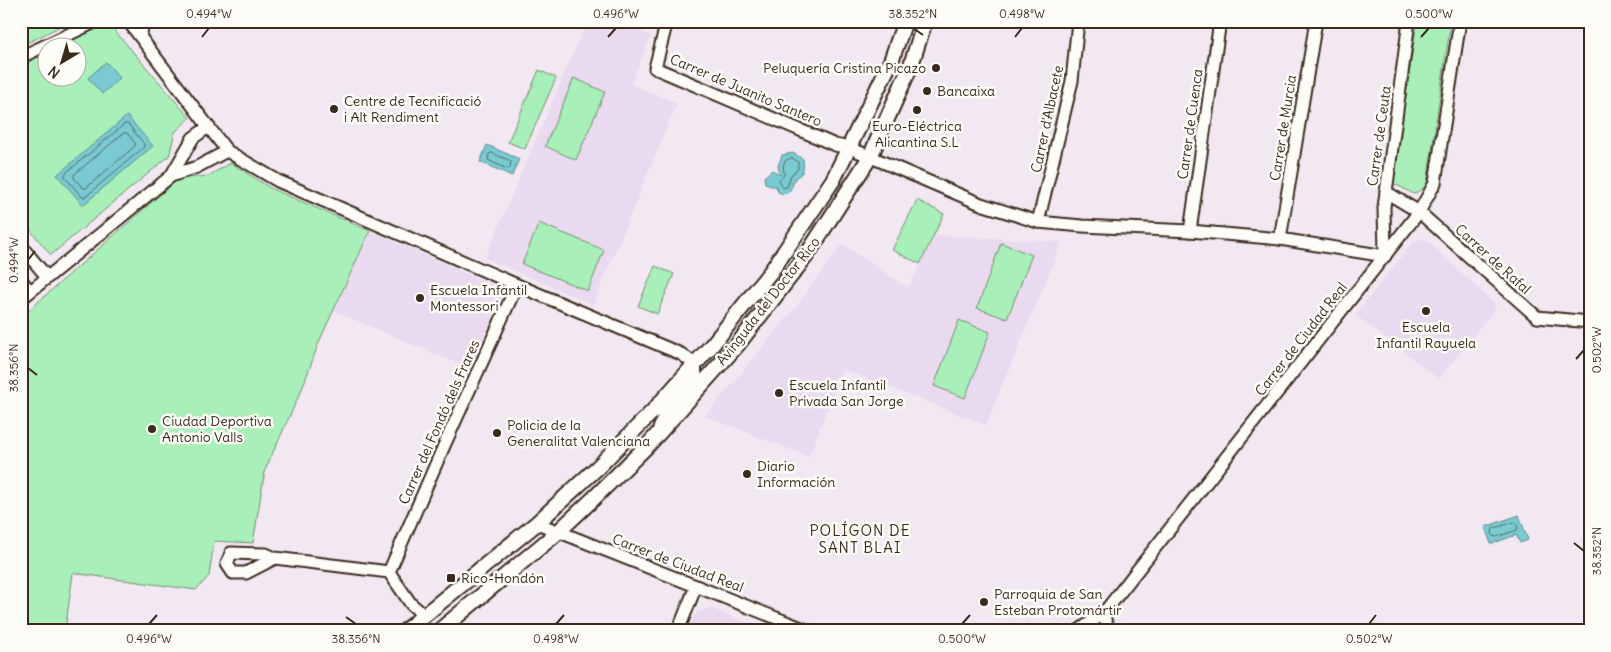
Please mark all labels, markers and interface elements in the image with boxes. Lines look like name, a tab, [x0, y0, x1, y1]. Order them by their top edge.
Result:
text: 0.494°W	[186, 6, 232, 21]
text: 0.496°W	[593, 6, 639, 21]
text: 38.352°N	[889, 6, 937, 21]
text: 0.498°W	[999, 6, 1045, 21]
text: 0.500°W	[1405, 6, 1453, 21]
north arrow	[38, 38, 88, 88]
street label: Carrer de Juanito Santero	[667, 50, 825, 130]
place label: Peluquería Cristina Picazo	[763, 59, 926, 77]
text: N	[45, 62, 63, 82]
marker: Peluquería Cristina Picazo	[930, 62, 942, 74]
street label: Carrer d'Albacete	[1027, 64, 1067, 174]
street label: Carrer de Cuenca	[1173, 68, 1207, 180]
street label: Carrer de Murcia	[1266, 74, 1300, 182]
place label: Bancaixa	[937, 82, 995, 100]
marker: Bancaixa	[921, 85, 933, 97]
street label: Carrer de Ceuta	[1363, 85, 1395, 187]
place label: Centre de Tecnificació i Alt Rendiment	[344, 92, 481, 126]
marker: Centre de Tecnificació i Alt Rendiment	[328, 103, 340, 115]
marker: Euro-Eléctrica Alicantina S.L	[911, 104, 923, 116]
place label: Euro-Eléctrica Alicantina S.L	[872, 117, 962, 151]
street label: Carrer de Rafal	[1451, 220, 1535, 298]
street label: Avinguda del Doctor Rico	[712, 233, 824, 369]
text: 0.494°W	[6, 237, 21, 283]
street label: Carrer de Ciudad Real	[1251, 279, 1351, 399]
place label: Escuela Infantil Montessori	[430, 281, 527, 315]
marker: Escuela Infantil Montessori	[414, 292, 426, 304]
marker: Escuela Infantil Rayuela	[1420, 305, 1432, 317]
place label: Escuela Infantil Rayuela	[1376, 318, 1476, 352]
text: 0.502°W	[1589, 327, 1604, 373]
street label: Carrer del Fondó dels Frares	[395, 337, 483, 507]
text: 38.356°N	[6, 343, 21, 393]
place label: Escuela Infantil Privada San Jorge	[789, 376, 904, 410]
marker: Escuela Infantil Privada San Jorge	[773, 387, 785, 399]
place label: Ciudad Deportiva Antonio Valls	[162, 412, 272, 446]
place label: Policia de la Generalitat Valenciana	[507, 416, 650, 450]
marker: Ciudad Deportiva Antonio Valls	[146, 423, 158, 435]
marker: Policia de la Generalitat Valenciana	[491, 427, 503, 439]
place label: Diario Información	[757, 457, 835, 491]
marker: Diario Información	[741, 468, 753, 480]
district label: POLÍGON DE SANT BLAI	[810, 521, 910, 557]
text: 38.352°N	[1589, 527, 1604, 575]
street label: Carrer de Ciudad Real	[610, 530, 746, 596]
place label: Rico-Hondón	[461, 569, 544, 587]
marker: Rico-Hondón	[445, 572, 457, 584]
place label: Parroquia de San Esteban Protomártir	[994, 585, 1122, 619]
marker: Parroquia de San Esteban Protomártir	[978, 596, 990, 608]
text: 0.496°W	[126, 631, 172, 646]
text: 38.356°N	[331, 631, 381, 646]
text: 0.498°W	[533, 631, 579, 646]
text: 0.500°W	[938, 631, 986, 646]
text: 0.502°W	[1346, 631, 1392, 646]

